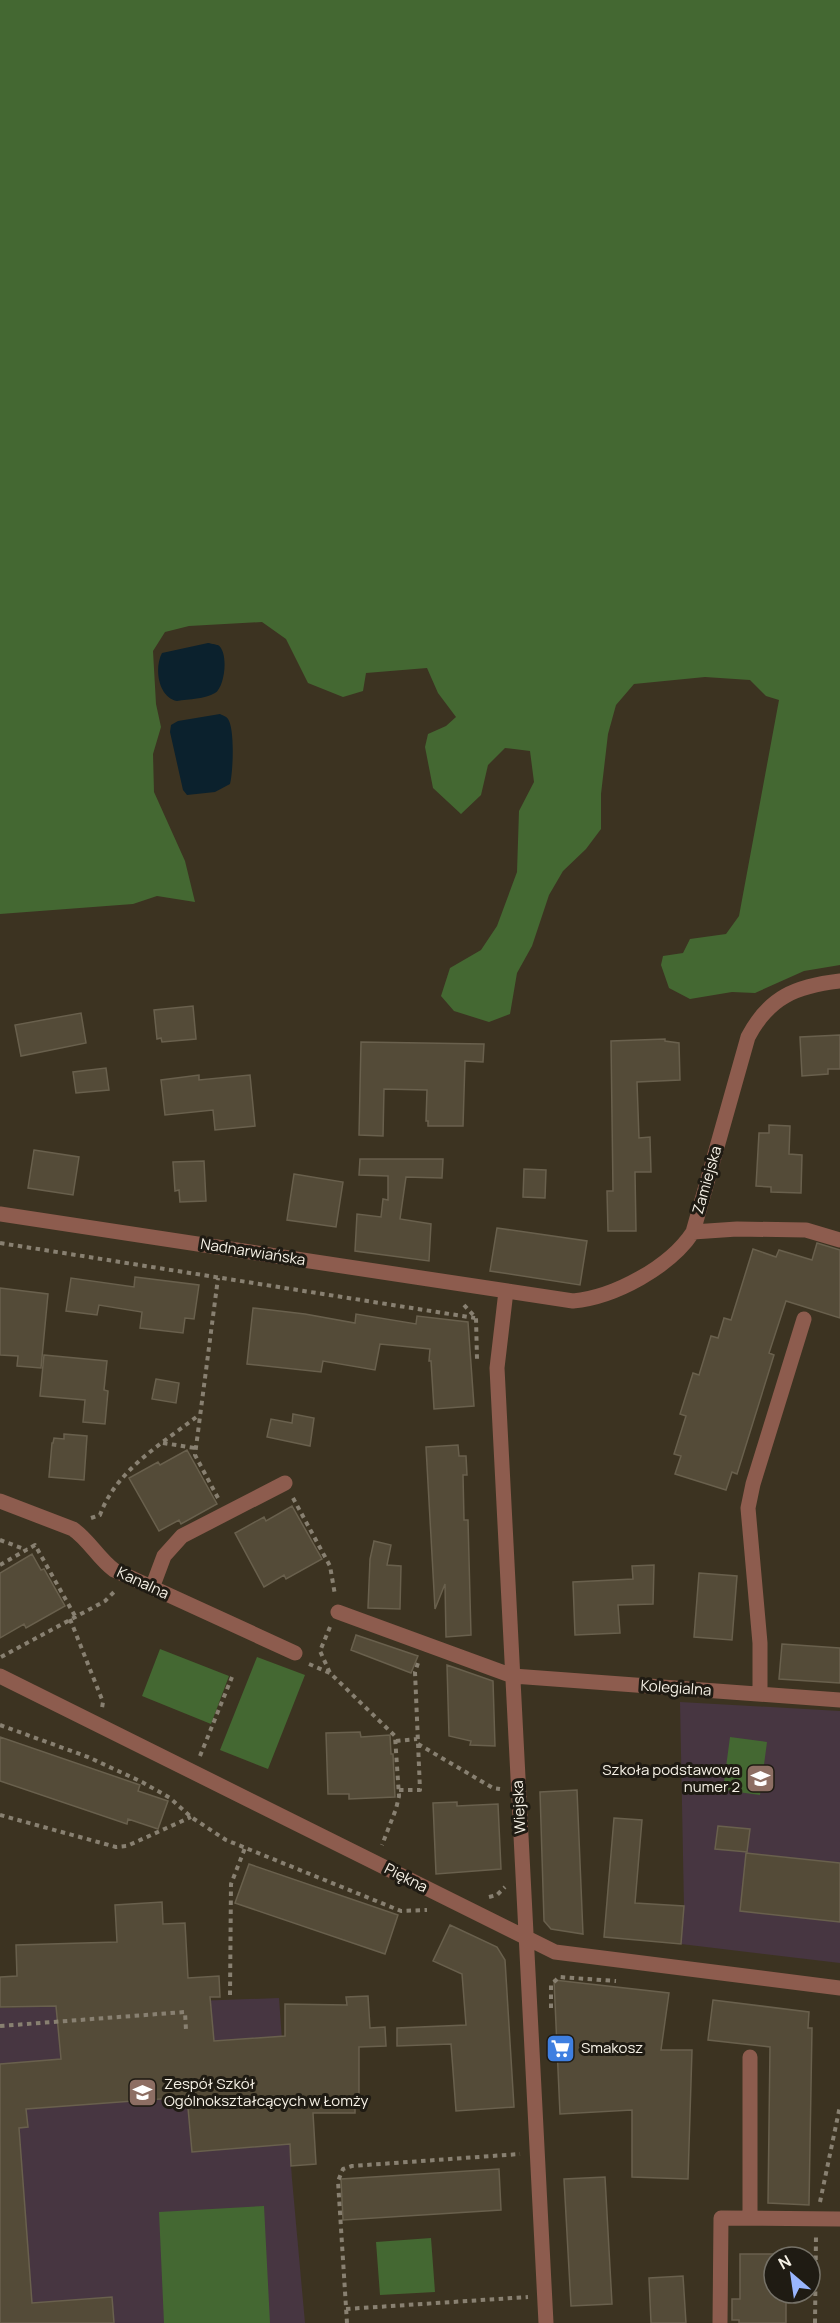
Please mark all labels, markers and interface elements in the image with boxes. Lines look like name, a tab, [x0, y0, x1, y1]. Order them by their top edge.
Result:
street label: Zamiejska	[687, 1143, 726, 1216]
street label: Nadnarwiańska	[199, 1233, 307, 1270]
street label: Kanalna	[114, 1561, 173, 1604]
street label: Kolegialna	[640, 1675, 712, 1700]
place label: Szkoła podstawowa numer 2	[602, 1759, 740, 1797]
school or university icon: Szkoła podstawowa numer 2	[745, 1763, 777, 1795]
street label: Wiejska	[507, 1780, 530, 1834]
street label: Piękna	[381, 1858, 431, 1897]
supermarket icon: Smakosz	[544, 2032, 576, 2064]
place label: Smakosz	[581, 2037, 643, 2058]
place label: Zespół Szkół Ogólnokształcących w Łomży	[164, 2073, 369, 2111]
school or university icon: Zespół Szkół Ogólnokształcących w Łomży	[127, 2077, 159, 2109]
north arrow	[762, 2245, 822, 2305]
text: N	[774, 2249, 795, 2274]

